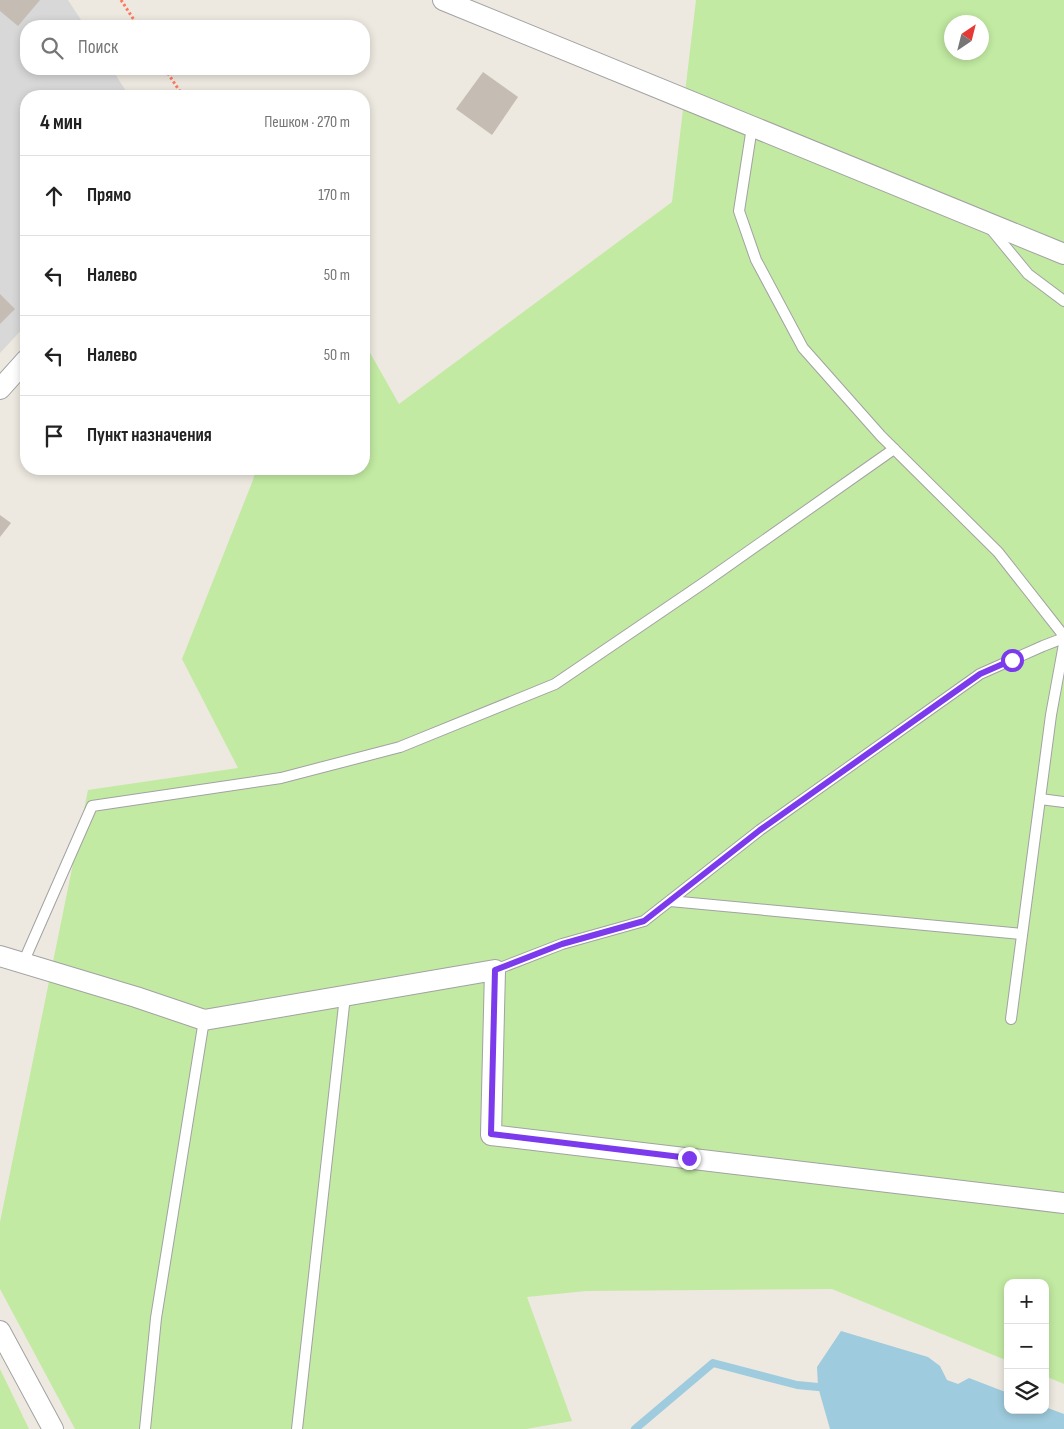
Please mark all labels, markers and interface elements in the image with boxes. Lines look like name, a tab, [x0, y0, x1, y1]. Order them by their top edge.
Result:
north arrow	[944, 15, 989, 60]
search box	[20, 20, 370, 75]
icon: search	[38, 34, 66, 62]
text: Поиск	[78, 36, 118, 59]
text: 4 мин	[40, 110, 82, 135]
text: Пешком · 270 m	[264, 113, 350, 132]
icon: ahead	[40, 182, 68, 210]
text: Прямо	[87, 184, 131, 207]
text: 170 m	[318, 186, 350, 205]
icon: left	[40, 262, 68, 290]
text: Налево	[87, 264, 137, 287]
text: 50 m	[324, 266, 350, 285]
icon: left	[40, 342, 68, 370]
text: Налево	[87, 344, 137, 367]
text: 50 m	[324, 346, 350, 365]
icon: arrive	[40, 422, 68, 450]
text: Пункт назначения	[87, 424, 212, 447]
route start	[1001, 649, 1024, 672]
route end	[678, 1147, 701, 1170]
map controls	[1004, 1279, 1049, 1414]
button: +	[1004, 1279, 1049, 1324]
button: −	[1004, 1324, 1049, 1369]
button: layers	[1004, 1369, 1049, 1414]

